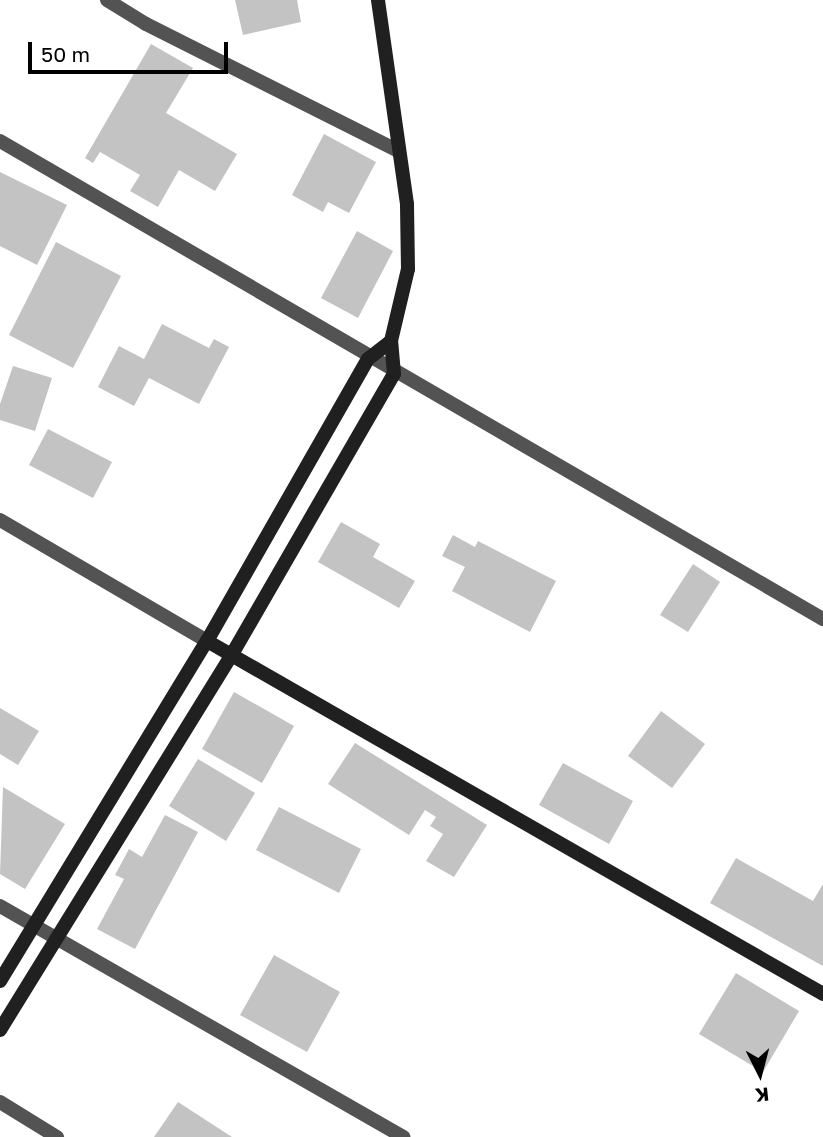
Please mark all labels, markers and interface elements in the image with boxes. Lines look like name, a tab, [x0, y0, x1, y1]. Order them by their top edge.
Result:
scale bar	[32, 28, 231, 72]
text: 50 m	[41, 41, 90, 67]
north arrow	[725, 1039, 795, 1109]
text: K	[754, 1083, 770, 1108]

